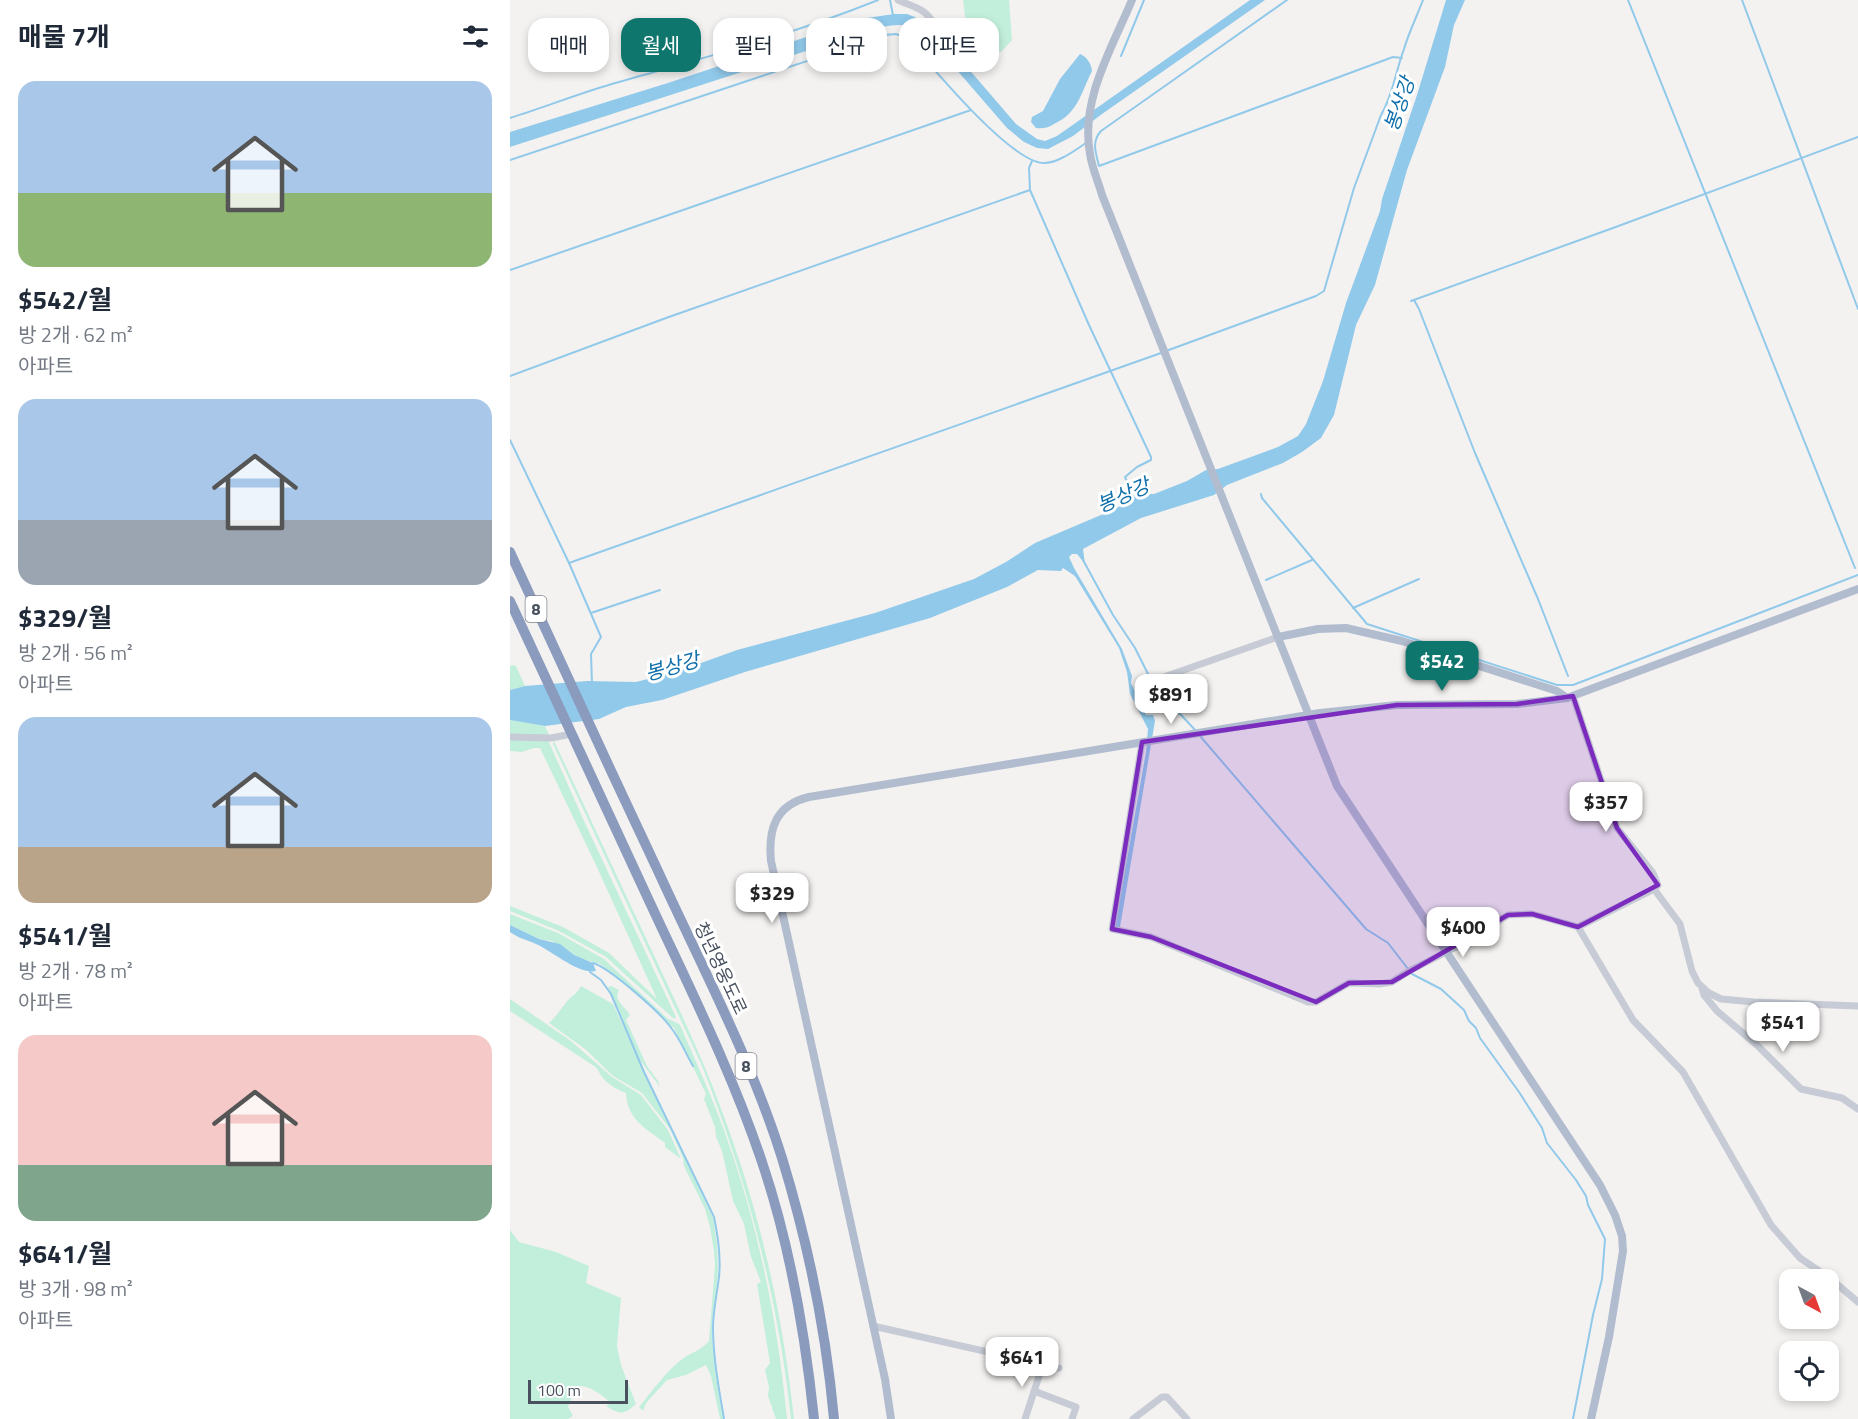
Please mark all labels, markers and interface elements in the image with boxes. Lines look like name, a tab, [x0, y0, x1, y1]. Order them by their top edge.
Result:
text: 매물 7개	[18, 17, 110, 56]
chip: 매매	[528, 18, 609, 72]
chip: 월세	[621, 18, 701, 72]
chip: 필터	[713, 18, 794, 72]
chip: 신규	[806, 18, 887, 72]
chip: 아파트	[899, 18, 999, 72]
icon: filters	[459, 20, 492, 53]
water label: 봉상강	[1375, 70, 1423, 135]
icon: home	[201, 120, 309, 228]
text: $542/월	[18, 280, 112, 319]
text: 방 2개 · 62 m²	[18, 319, 133, 350]
text: 아파트	[18, 350, 73, 381]
icon: home	[201, 438, 309, 546]
water label: 봉상강	[1091, 469, 1157, 520]
road number: 8	[525, 596, 546, 622]
text: $329/월	[18, 598, 112, 637]
text: 방 2개 · 56 m²	[18, 637, 133, 668]
pin: $542	[1406, 641, 1478, 692]
water label: 봉상강	[641, 643, 705, 689]
text: $542	[1420, 645, 1464, 676]
text: 아파트	[18, 668, 73, 699]
pin: $891	[1135, 674, 1207, 725]
text: $891	[1149, 678, 1193, 709]
icon: home	[201, 756, 309, 864]
pin: $357	[1570, 782, 1642, 833]
text: $357	[1584, 786, 1628, 817]
pin: $329	[736, 873, 808, 924]
text: $329	[750, 877, 794, 908]
pin: $400	[1427, 907, 1499, 958]
text: $400	[1441, 911, 1485, 942]
text: $541/월	[18, 916, 112, 955]
street label: 청년영웅도로	[688, 917, 754, 1019]
text: 방 2개 · 78 m²	[18, 955, 133, 986]
text: 아파트	[18, 986, 73, 1017]
pin: $541	[1747, 1002, 1819, 1053]
text: $541	[1761, 1006, 1805, 1037]
road number: 8	[736, 1053, 756, 1079]
icon: home	[201, 1074, 309, 1182]
text: $641/월	[18, 1234, 112, 1273]
north arrow	[1779, 1269, 1839, 1329]
map controls	[1779, 1269, 1839, 1401]
text: 방 3개 · 98 m²	[18, 1273, 133, 1304]
text: 아파트	[18, 1304, 73, 1335]
pin: $641	[986, 1337, 1058, 1388]
text: $641	[1000, 1341, 1044, 1372]
button: locate	[1779, 1341, 1839, 1401]
scale bar	[528, 1377, 628, 1404]
text: 100 m	[537, 1378, 581, 1402]

